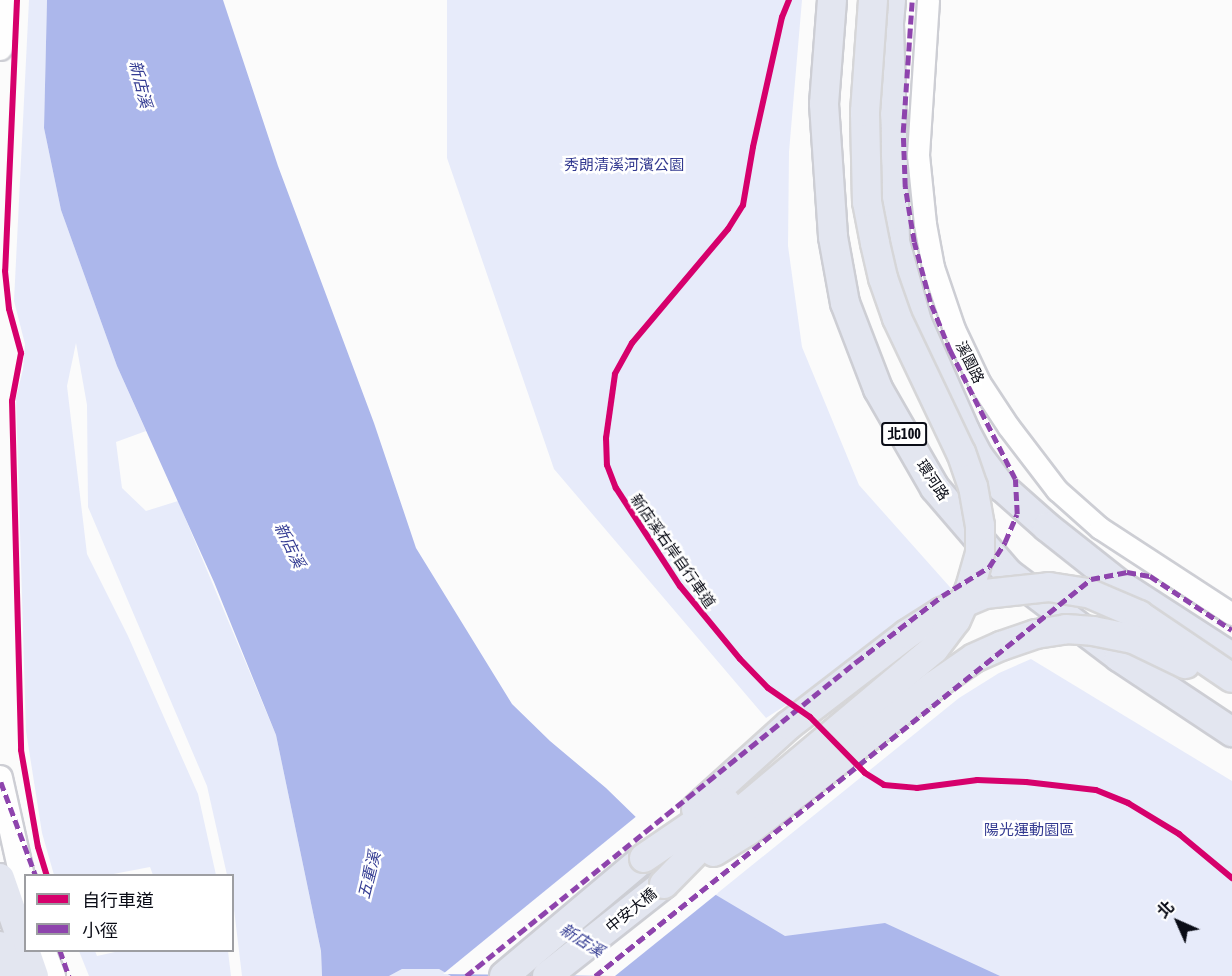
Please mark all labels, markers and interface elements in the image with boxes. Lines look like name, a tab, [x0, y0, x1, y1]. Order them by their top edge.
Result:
water label: 新店溪	[126, 58, 156, 110]
park label: 秀朗清溪河濱公園	[564, 156, 684, 174]
street label: 溪園路	[952, 338, 988, 386]
road number: 北100	[880, 423, 928, 445]
street label: 環河路	[913, 456, 953, 504]
street label: 新店溪右岸自行車道	[627, 491, 719, 611]
water label: 新店溪	[271, 519, 309, 571]
park label: 陽光運動園區	[984, 821, 1074, 839]
water label: 五重溪	[354, 849, 384, 901]
legend	[24, 874, 234, 952]
street label: 中安大橋	[602, 884, 660, 936]
text: 自行車道	[82, 890, 154, 911]
north arrow	[1148, 892, 1208, 952]
text: 北	[1153, 897, 1177, 921]
water label: 新店溪	[557, 919, 607, 961]
text: 小徑	[82, 920, 118, 941]

